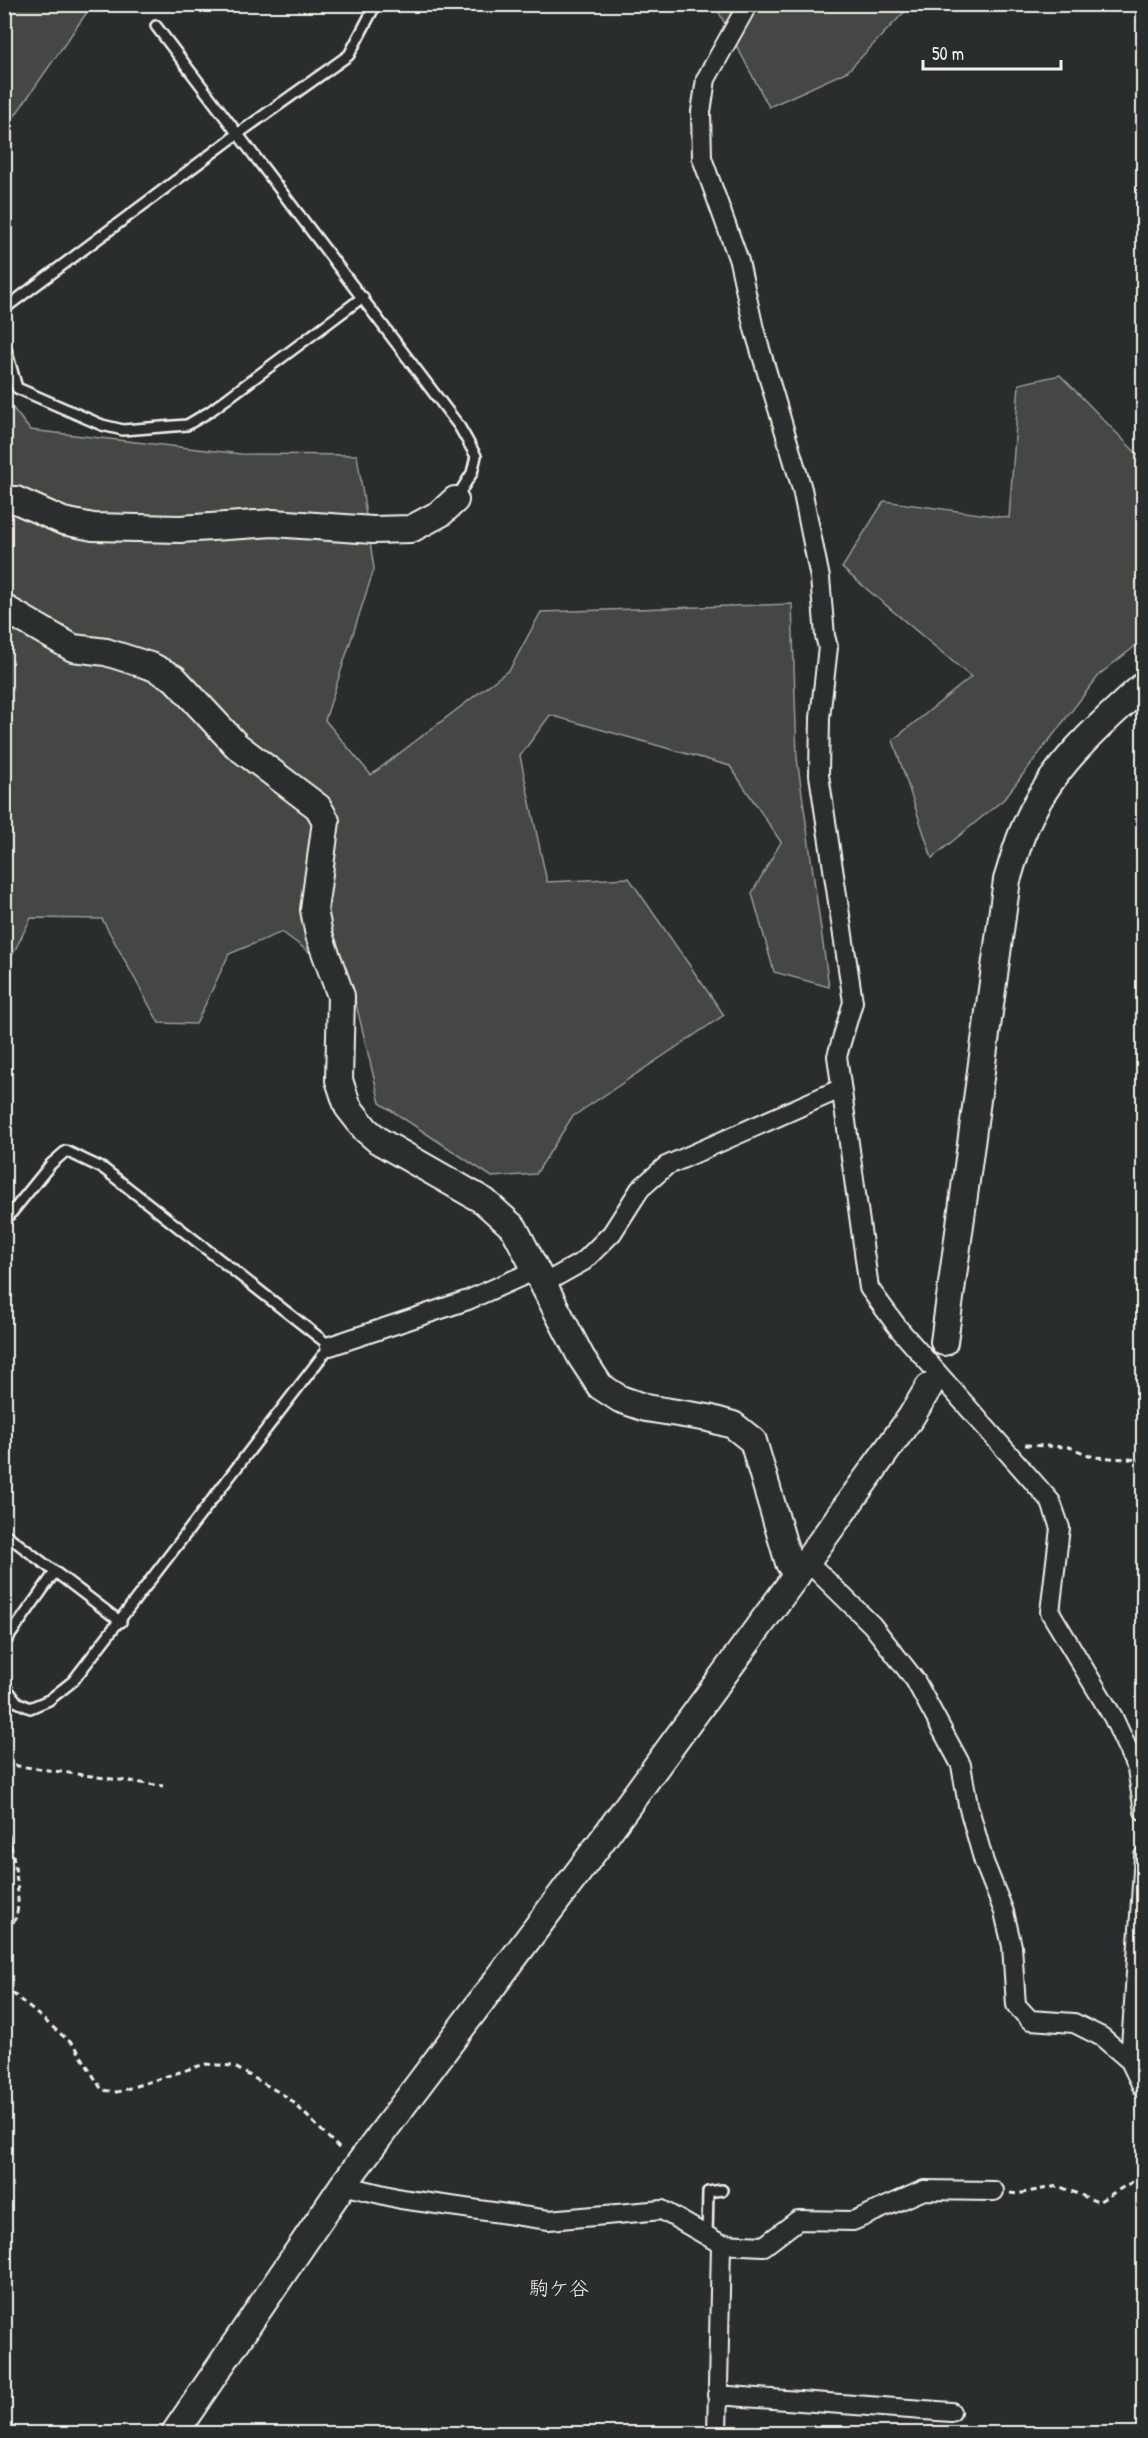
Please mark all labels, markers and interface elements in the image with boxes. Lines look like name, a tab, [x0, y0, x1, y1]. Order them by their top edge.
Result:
scale bar	[923, 33, 1061, 71]
text: 50 m	[932, 41, 964, 66]
district label: 駒ケ谷	[529, 2274, 589, 2301]

